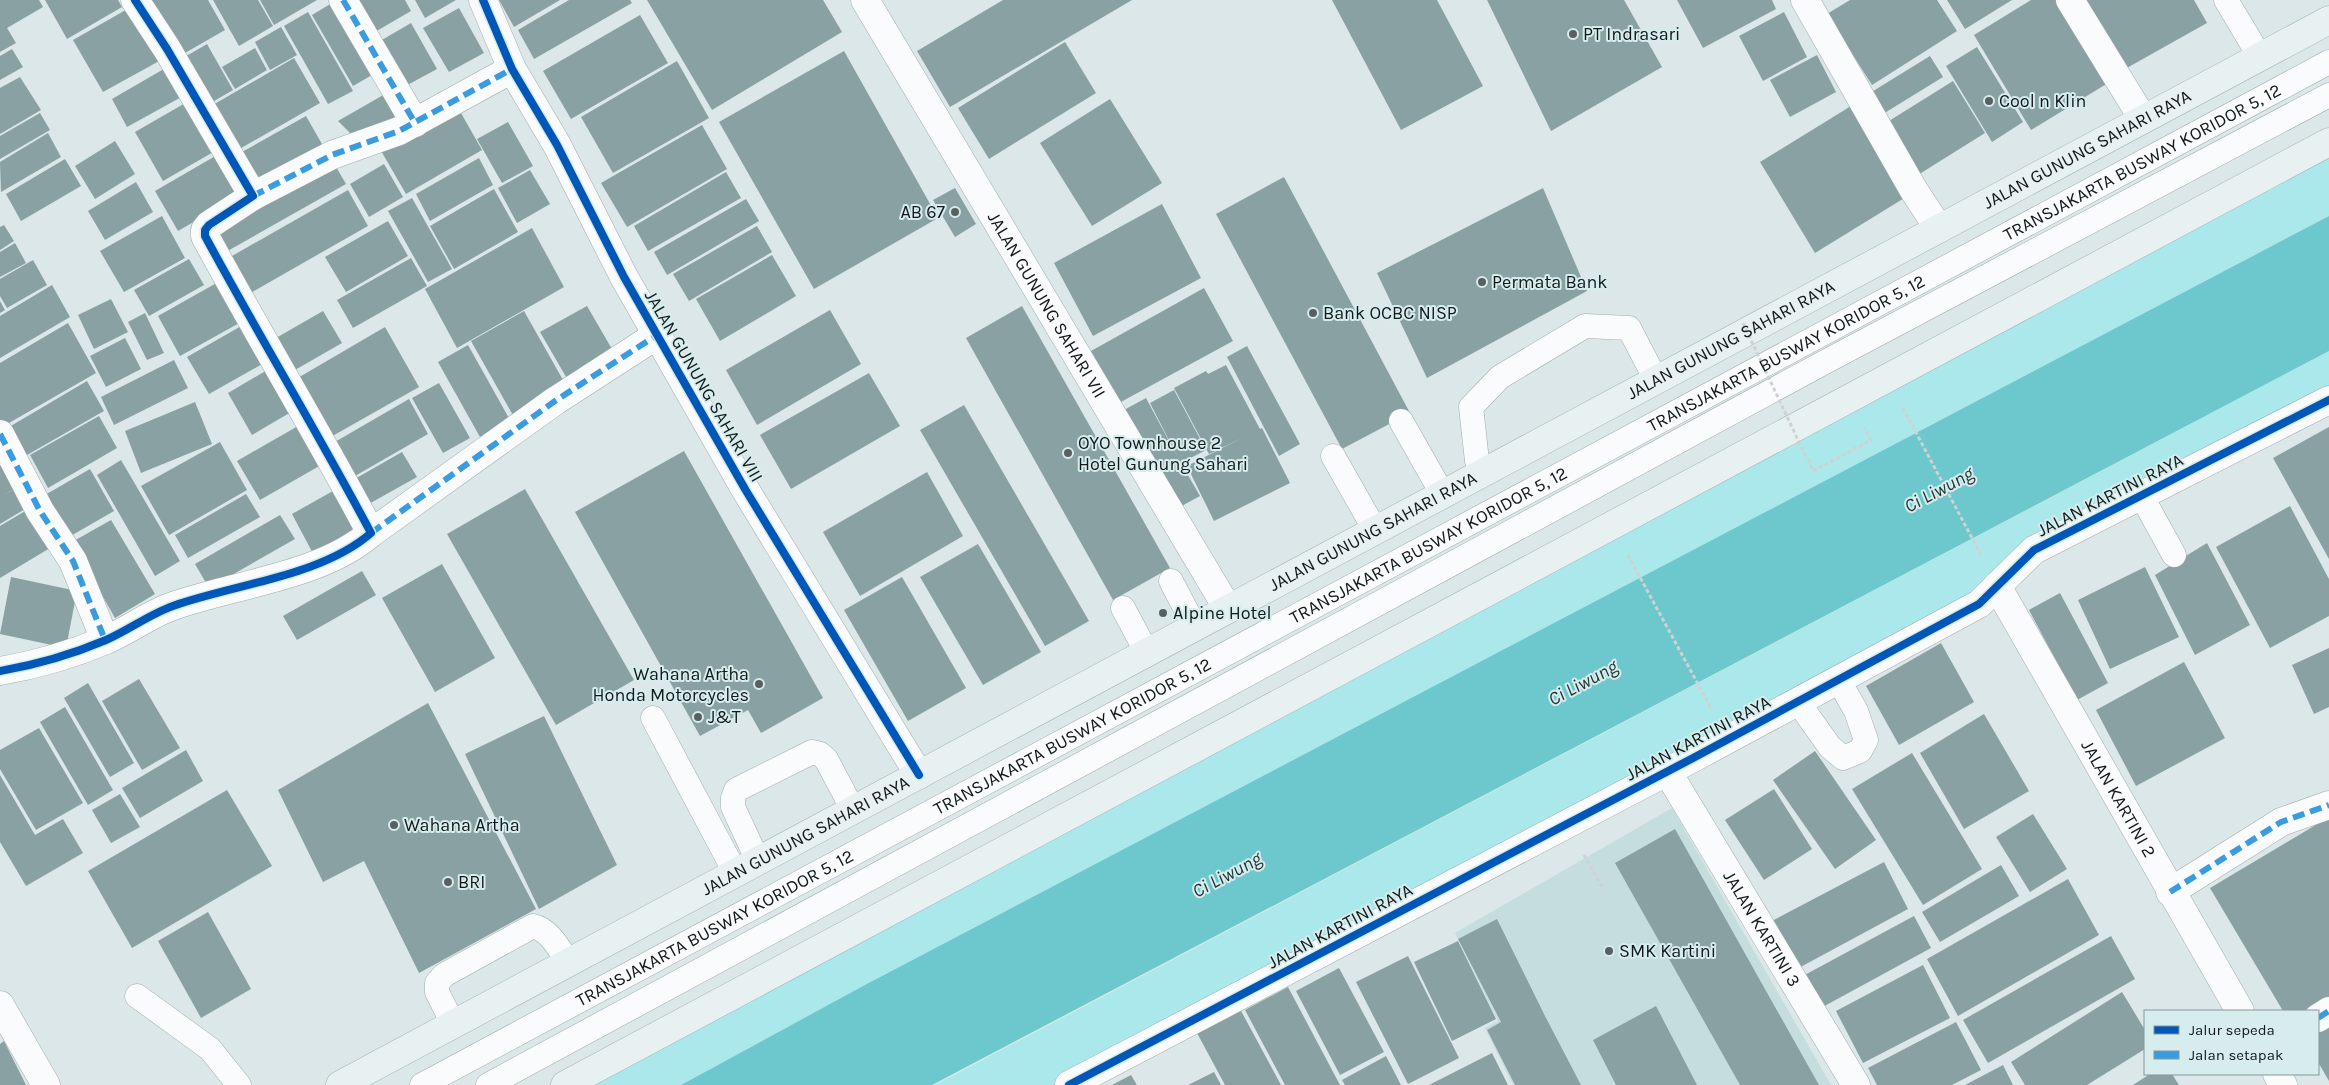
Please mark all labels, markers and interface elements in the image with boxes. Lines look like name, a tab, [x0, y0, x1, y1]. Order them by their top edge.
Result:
place label: PT Indrasari	[1583, 23, 1680, 45]
marker: PT Indrasari	[1567, 28, 1579, 40]
street label: TRANSJAKARTA BUSWAY KORIDOR 5, 12	[1999, 79, 2285, 246]
street label: JALAN GUNUNG SAHARI RAYA	[1979, 85, 2195, 214]
place label: Cool n Klin	[1999, 90, 2086, 112]
marker: Cool n Klin	[1983, 95, 1995, 107]
place label: AB 67	[900, 201, 946, 223]
marker: AB 67	[949, 206, 961, 218]
street label: JALAN GUNUNG SAHARI VII	[983, 208, 1111, 402]
street label: TRANSJAKARTA BUSWAY KORIDOR 5, 12	[1643, 270, 1929, 437]
place label: Permata Bank	[1492, 271, 1608, 293]
street label: JALAN GUNUNG SAHARI RAYA	[1623, 275, 1838, 404]
marker: Permata Bank	[1476, 276, 1488, 288]
street label: JALAN GUNUNG SAHARI VIII	[640, 286, 768, 486]
place label: Bank OCBC NISP	[1323, 302, 1457, 324]
marker: Bank OCBC NISP	[1307, 307, 1319, 319]
place label: OYO Townhouse 2 Hotel Gunung Sahari	[1078, 432, 1248, 475]
marker: OYO Townhouse 2 Hotel Gunung Sahari	[1062, 447, 1074, 459]
street label: JALAN KARTINI RAYA	[2033, 449, 2187, 541]
street label: TRANSJAKARTA BUSWAY KORIDOR 5, 12	[1286, 462, 1571, 629]
water label: Ci Liwung	[1901, 462, 1979, 517]
street label: JALAN GUNUNG SAHARI RAYA	[1265, 467, 1481, 596]
place label: Alpine Hotel	[1173, 602, 1272, 624]
marker: Alpine Hotel	[1157, 607, 1169, 619]
street label: TRANSJAKARTA BUSWAY KORIDOR 5, 12	[930, 653, 1215, 820]
water label: Ci Liwung	[1545, 655, 1623, 710]
place label: Wahana Artha Honda Motorcycles	[593, 663, 749, 706]
marker: Wahana Artha Honda Motorcycles	[753, 678, 765, 690]
street label: JALAN KARTINI RAYA	[1622, 691, 1774, 785]
place label: J&T	[708, 706, 741, 728]
marker: J&T	[692, 711, 704, 723]
street label: JALAN KARTINI 2	[2076, 736, 2161, 861]
street label: JALAN GUNUNG SAHARI RAYA	[698, 771, 913, 900]
place label: Wahana Artha	[404, 814, 520, 836]
marker: Wahana Artha	[388, 819, 400, 831]
street label: TRANSJAKARTA BUSWAY KORIDOR 5, 12	[572, 845, 857, 1011]
water label: Ci Liwung	[1189, 847, 1267, 902]
street label: JALAN KARTINI 3	[1719, 867, 1805, 991]
place label: BRI	[458, 871, 485, 893]
marker: BRI	[442, 876, 454, 888]
street label: JALAN KARTINI RAYA	[1264, 879, 1416, 973]
place label: SMK Kartini	[1619, 940, 1716, 962]
marker: SMK Kartini	[1603, 945, 1615, 957]
legend	[2144, 1010, 2319, 1075]
text: Jalur sepeda	[2189, 1021, 2275, 1039]
text: Jalan setapak	[2189, 1046, 2283, 1064]

